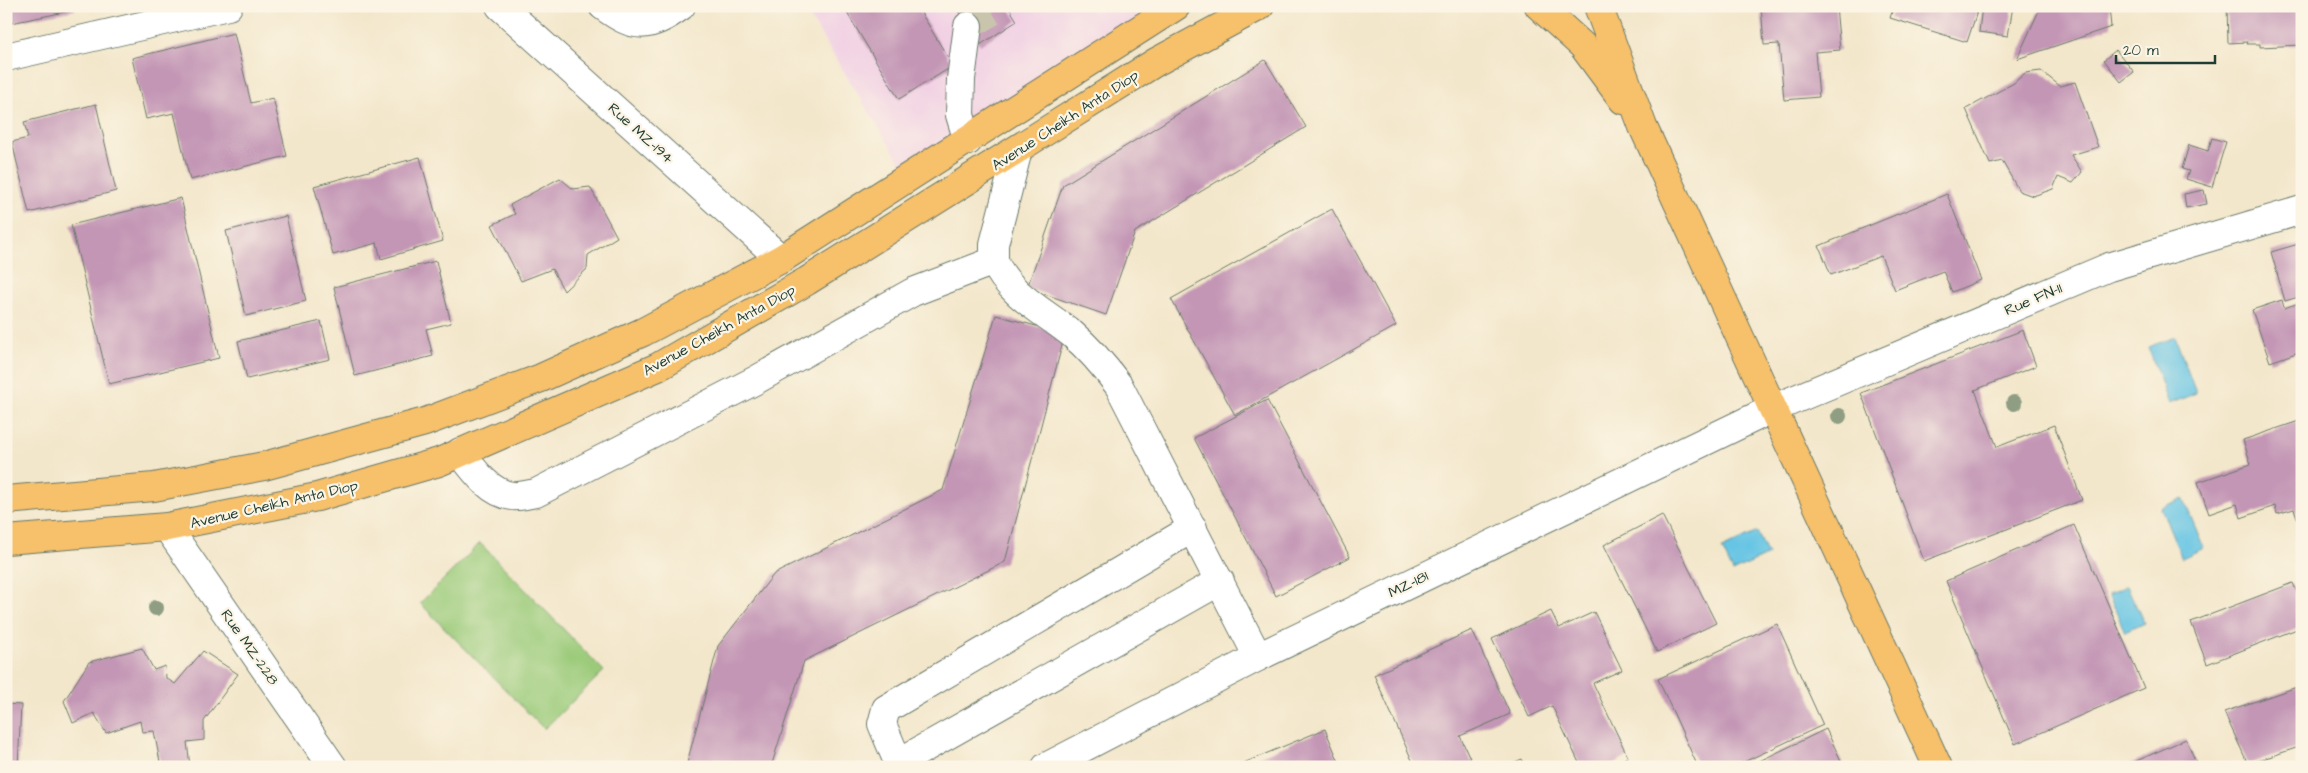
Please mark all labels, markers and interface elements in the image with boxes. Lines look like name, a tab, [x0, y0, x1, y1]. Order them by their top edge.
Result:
scale bar	[2116, 32, 2214, 64]
text: 20 m	[2123, 40, 2159, 61]
street label: Avenue Cheikh Anta Diop	[988, 65, 1143, 176]
street label: Rue MZ-194	[603, 98, 678, 169]
street label: Rue FN-11	[2001, 278, 2065, 321]
street label: Avenue Cheikh Anta Diop	[639, 280, 799, 381]
street label: Avenue Cheikh Anta Diop	[188, 475, 360, 534]
street label: MZ-181	[1385, 566, 1432, 603]
street label: Rue MZ-228	[216, 605, 284, 690]

